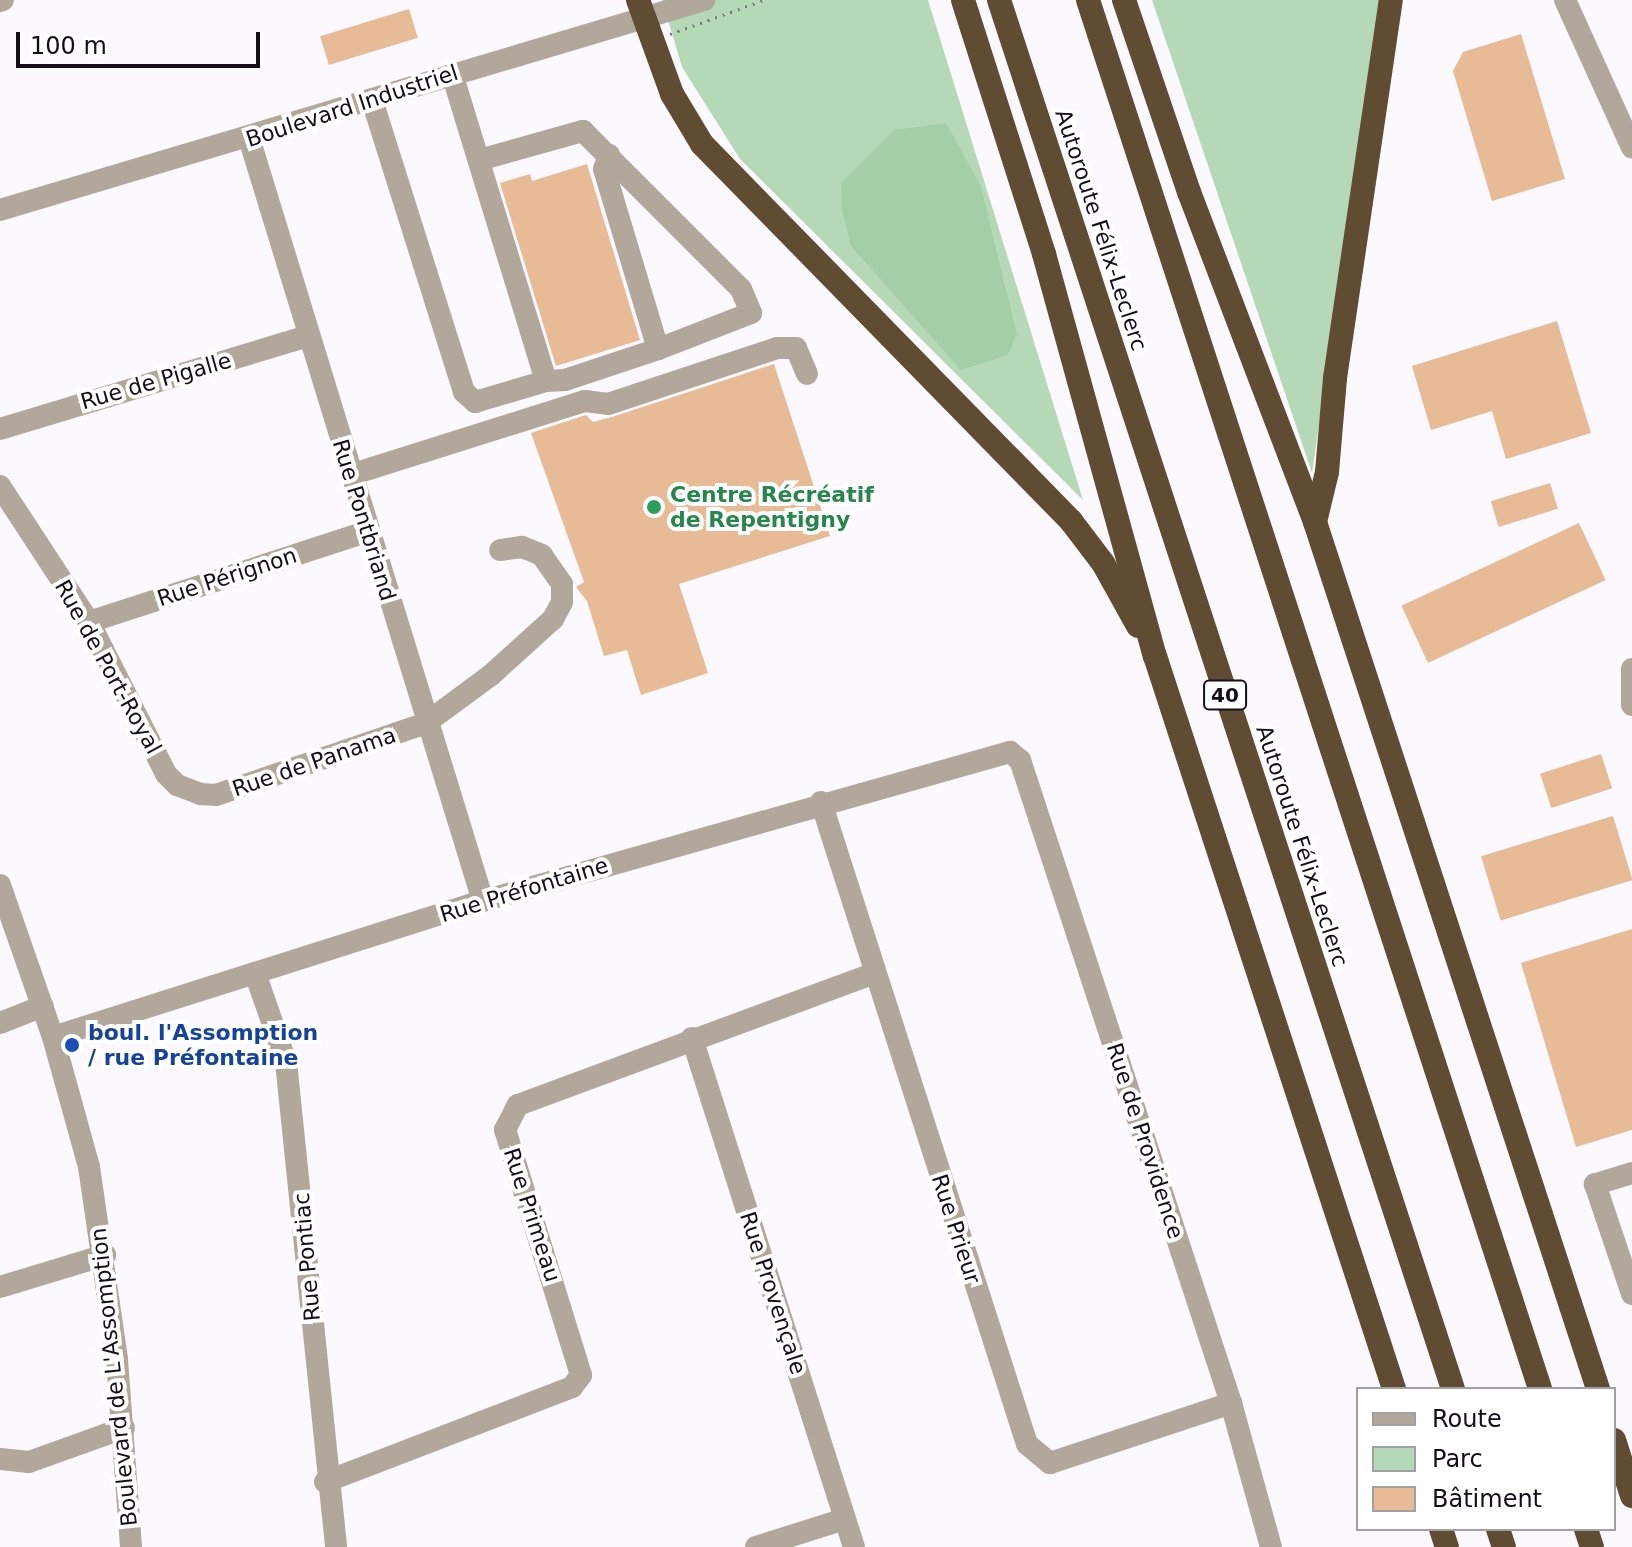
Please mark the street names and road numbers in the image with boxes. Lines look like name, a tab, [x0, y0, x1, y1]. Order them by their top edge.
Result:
street label: Boulevard Industriel	[243, 59, 461, 153]
street label: Autoroute Félix-Leclerc	[1049, 106, 1153, 354]
street label: Rue de Pigalle	[78, 347, 234, 415]
street label: Rue Pontbriand	[327, 436, 401, 604]
street label: Rue Pérignon	[154, 542, 300, 612]
street label: Rue de Port-Royal	[49, 575, 167, 759]
road number: 40	[1203, 679, 1247, 711]
street label: Rue de Panama	[229, 722, 399, 802]
street label: Autoroute Félix-Leclerc	[1250, 722, 1354, 970]
street label: Rue Préfontaine	[437, 852, 611, 928]
street label: Rue de Providence	[1101, 1040, 1189, 1242]
street label: Rue Primeau	[498, 1145, 566, 1285]
street label: Rue Prieur	[926, 1171, 986, 1287]
street label: Rue Pontiac	[288, 1192, 326, 1322]
street label: Rue Provençale	[734, 1208, 812, 1378]
street label: Boulevard de L'Assomption	[85, 1226, 143, 1528]

